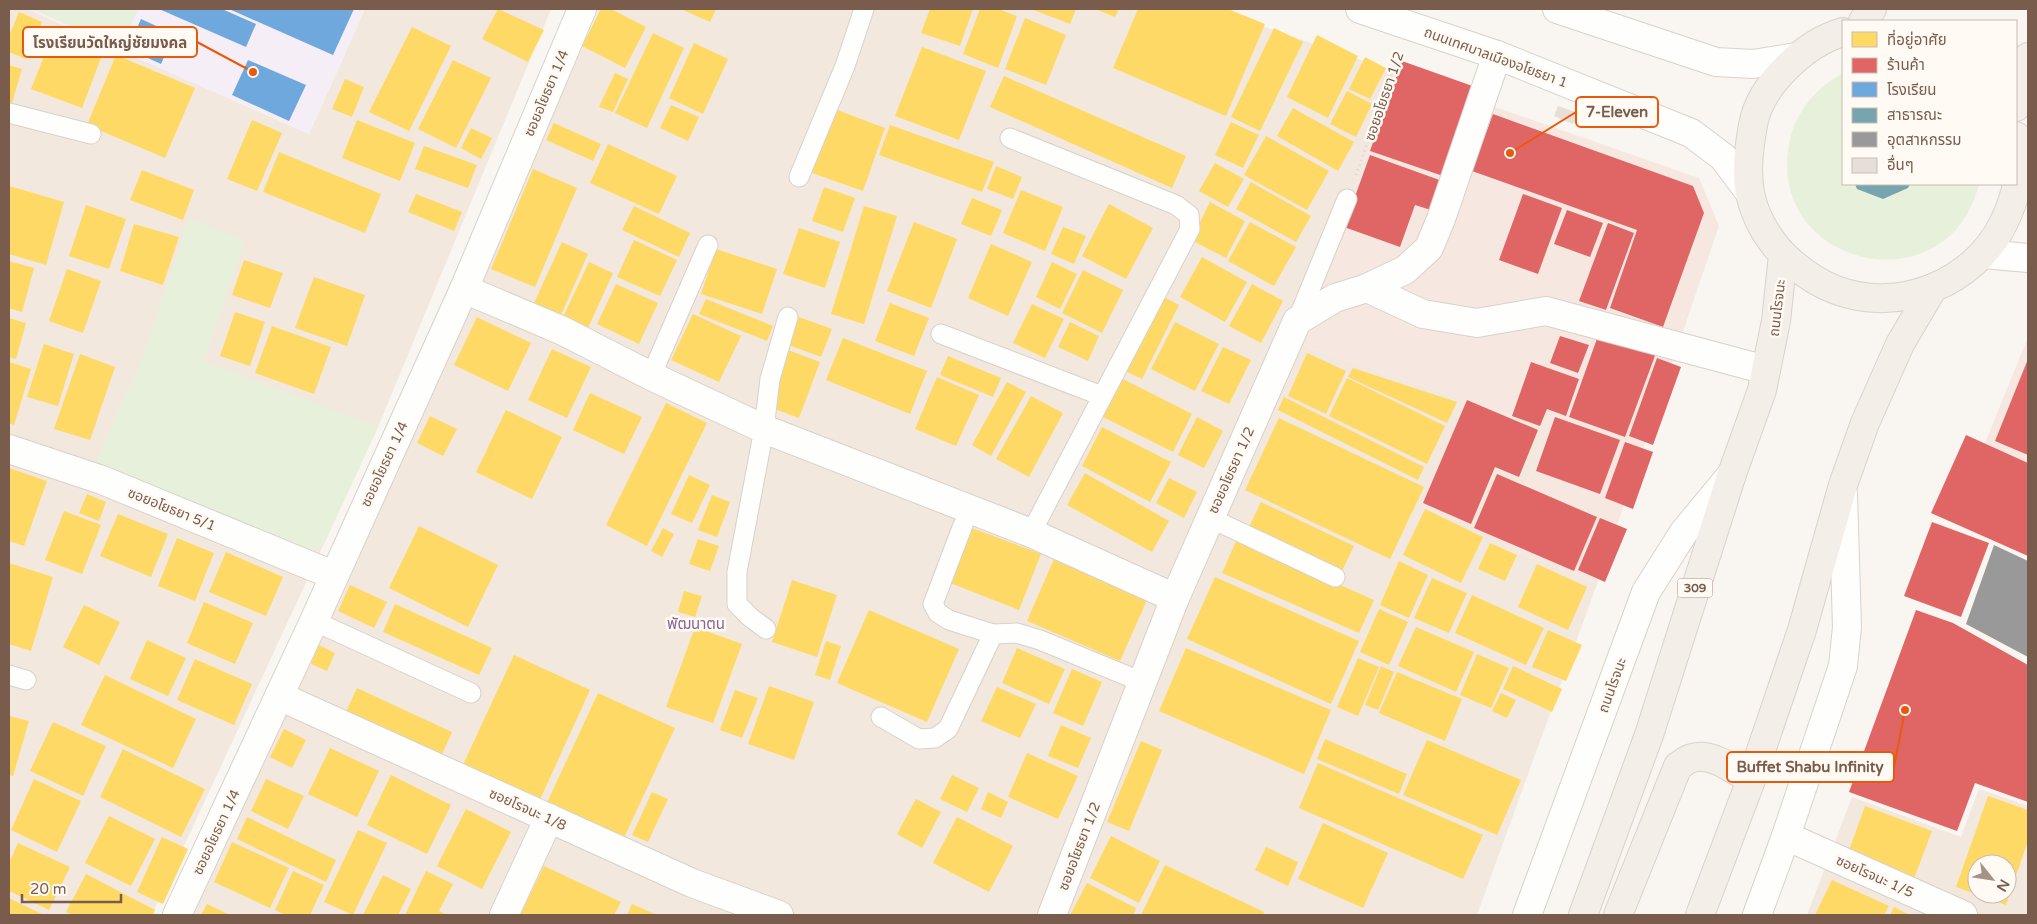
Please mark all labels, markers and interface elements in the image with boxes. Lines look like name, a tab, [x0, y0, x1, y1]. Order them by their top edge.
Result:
legend	[1842, 20, 2017, 185]
street label: ถนนเทศบาลเมืองอโยธยา 1	[1422, 24, 1570, 91]
callout: โรงเรียนวัดใหญ่ชัยมงคล	[23, 27, 197, 57]
text: ที่อยู่อาศัย	[1887, 29, 1947, 49]
text: โรงเรียนวัดใหญ่ชัยมงคล	[33, 34, 187, 52]
street label: ซอยอโยธยา 1/4	[521, 47, 572, 139]
street label: ซอยอโยธยา 1/2	[1361, 49, 1408, 143]
text: ร้านค้า	[1887, 56, 1925, 74]
text: โรงเรียน	[1887, 81, 1937, 99]
callout: 7-Eleven	[1576, 97, 1658, 127]
text: 7-Eleven	[1586, 103, 1648, 121]
text: สาธารณะ	[1887, 106, 1942, 124]
text: อุตสาหกรรม	[1887, 131, 1961, 149]
text: อื่นๆ	[1887, 154, 1914, 174]
street label: ถนนโรจนะ	[1766, 278, 1789, 338]
street label: ซอยอโยธยา 1/4	[357, 418, 412, 510]
street label: ซอยอโยธยา 1/2	[1205, 424, 1258, 516]
street label: ซอยอโยธยา 5/1	[125, 484, 218, 535]
road number: 309	[1678, 578, 1712, 598]
district label: พัฒนาตน	[667, 615, 725, 633]
street label: ถนนโรจนะ	[1595, 655, 1630, 715]
callout: Buffet Shabu Infinity	[1727, 752, 1894, 782]
text: Buffet Shabu Infinity	[1736, 758, 1884, 777]
street label: ซอยโรจนะ 1/8	[486, 785, 569, 834]
street label: ซอยอโยธยา 1/4	[189, 786, 244, 878]
street label: ซอยอโยธยา 1/2	[1055, 800, 1104, 893]
street label: ซอยโรจนะ 1/5	[1833, 852, 1916, 901]
north arrow	[1967, 854, 2017, 904]
scale bar	[22, 872, 121, 904]
text: N	[1993, 876, 2013, 894]
text: 20 m	[30, 880, 67, 898]

